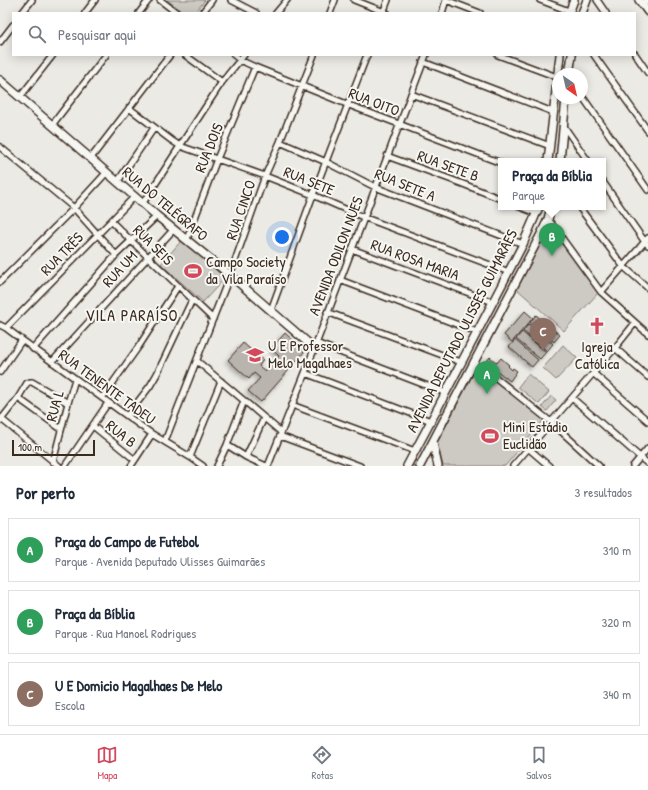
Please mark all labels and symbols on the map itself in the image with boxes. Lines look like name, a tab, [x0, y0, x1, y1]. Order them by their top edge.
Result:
north arrow	[552, 68, 588, 104]
street label: RUA OITO	[346, 82, 403, 121]
street label: RUA DOIS	[189, 120, 228, 176]
street label: RUA SETE B	[414, 145, 482, 186]
street label: RUA SETE	[281, 161, 338, 200]
street label: RUA DO TELÉGRAFO	[118, 162, 213, 246]
street label: RUA SETE A	[372, 163, 439, 206]
street label: RUA CINCO	[220, 177, 261, 243]
street label: AVENIDA ODILON NUES	[303, 193, 368, 318]
street label: RUA SEIS	[128, 220, 178, 270]
pin: B	[539, 223, 565, 256]
street label: RUA TRÊS	[36, 227, 88, 280]
your location	[272, 227, 292, 247]
street label: AVENIDA DEPUTADO ULISSES GUIMARÃES	[403, 227, 521, 435]
street label: RUA ROSA MARIA	[368, 234, 463, 285]
street label: RUA UM	[97, 246, 142, 292]
place label: Campo Society da Vila Paraíso	[206, 251, 286, 289]
sports icon: Campo Society da Vila Paraíso	[183, 261, 203, 281]
district label: VILA PARAÍSO	[86, 304, 178, 326]
church icon: Igreja Católica	[587, 316, 607, 336]
pin: C	[530, 318, 556, 351]
place label: U E Professor Melo Magalhaes	[268, 335, 352, 373]
place label: Igreja Católica	[575, 336, 619, 374]
street label: RUA TENENTE TADEU	[54, 344, 160, 429]
school or university icon: U E Professor Melo Magalhaes	[245, 345, 265, 365]
pin: A	[474, 361, 500, 394]
street label: RUA L	[40, 388, 69, 424]
street label: RUA B	[102, 415, 141, 452]
place label: Mini Estádio Euclidão	[503, 416, 568, 454]
sports icon: Mini Estádio Euclidão	[480, 426, 500, 446]
scale bar	[12, 438, 95, 457]

